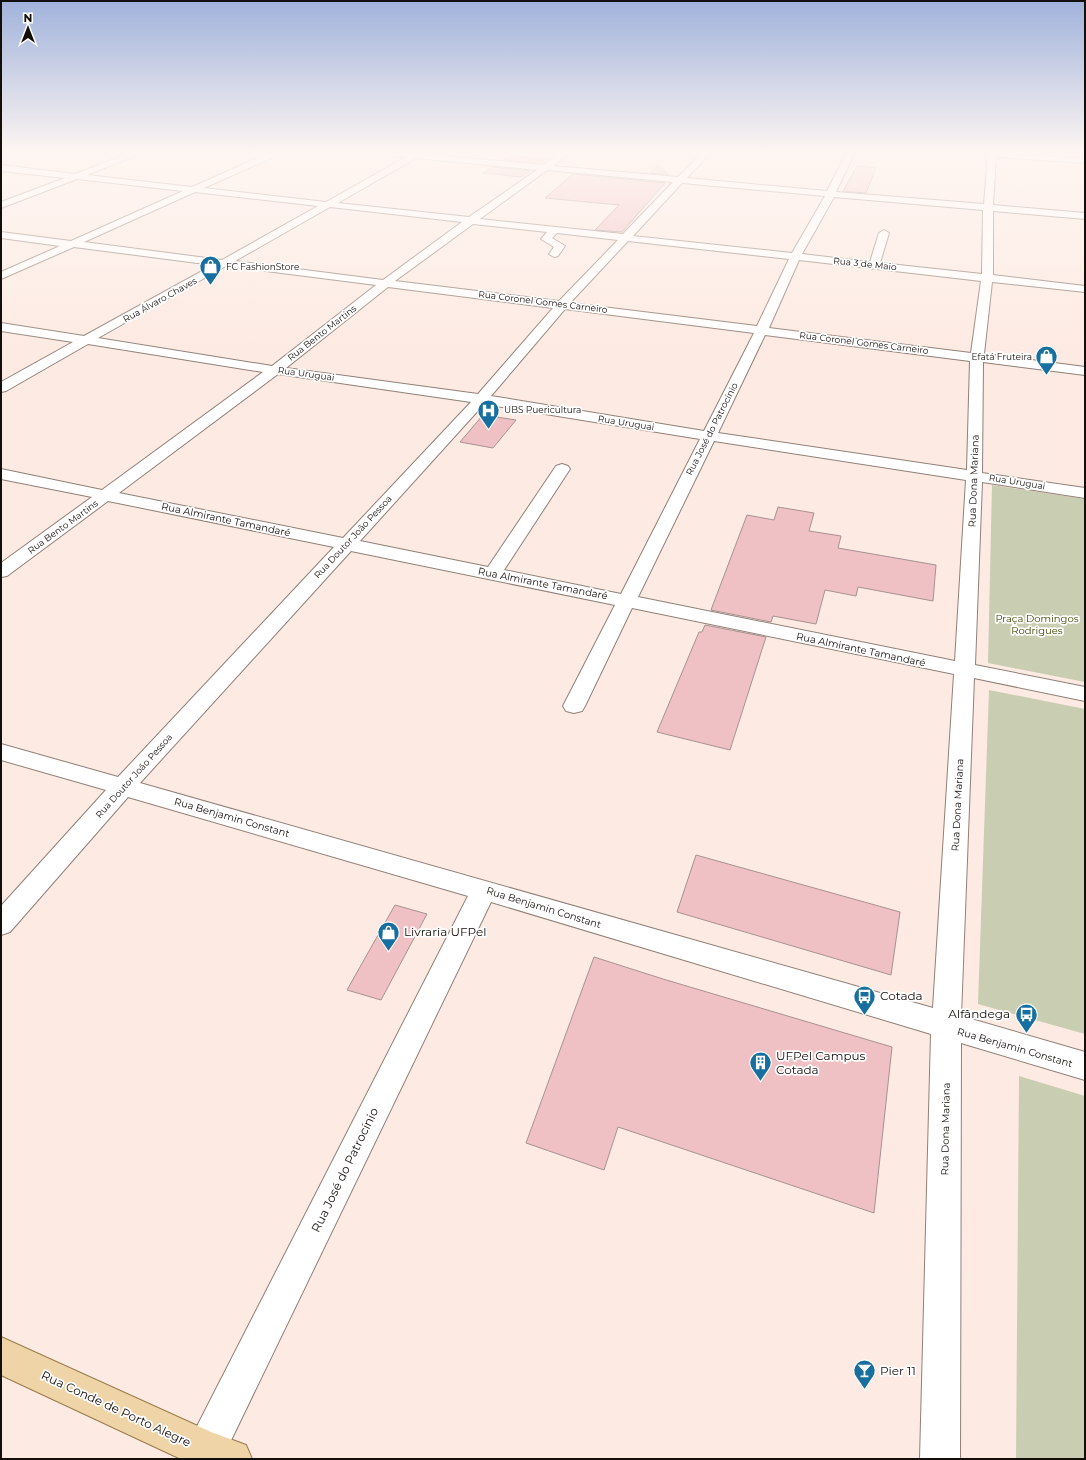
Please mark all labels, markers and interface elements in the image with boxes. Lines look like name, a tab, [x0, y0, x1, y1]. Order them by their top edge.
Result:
north arrow	[8, 8, 48, 48]
text: N	[24, 11, 32, 25]
shop icon: FC FashionStore	[197, 254, 223, 287]
street label: Rua 3 de Maio	[833, 255, 898, 272]
place label: FC FashionStore	[226, 261, 300, 272]
street label: Rua Álvaro Chaves	[121, 274, 199, 324]
street label: Rua Coronel Gomes Carneiro	[478, 288, 609, 315]
street label: Rua Bento Martins	[285, 302, 359, 363]
street label: Rua Coronel Gomes Carneiro	[799, 329, 930, 356]
shop icon: Efatá Fruteira	[1034, 344, 1060, 377]
place label: Efatá Fruteira	[971, 351, 1032, 362]
street label: Rua Uruguai	[277, 364, 335, 383]
street label: Rua José do Patrocínio	[683, 380, 740, 477]
hospital icon: UBS Puericultura	[476, 397, 502, 430]
place label: UBS Puericultura	[504, 404, 581, 415]
street label: Rua Uruguai	[597, 413, 655, 432]
street label: Rua Dona Mariana	[965, 434, 982, 528]
street label: Rua Uruguai	[988, 472, 1046, 491]
street label: Rua Doutor João Pessoa	[311, 493, 394, 580]
street label: Rua Bento Martins	[25, 497, 100, 556]
street label: Rua Almirante Tamandaré	[160, 499, 292, 540]
street label: Rua Almirante Tamandaré	[477, 565, 609, 602]
park label: Praça Domingos Rodrigues	[995, 612, 1079, 637]
street label: Rua Almirante Tamandaré	[795, 629, 927, 670]
street label: Rua Doutor João Pessoa	[93, 731, 174, 820]
street label: Rua Dona Mariana	[949, 758, 966, 852]
street label: Rua Benjamin Constant	[173, 795, 291, 840]
street label: Rua Benjamin Constant	[485, 884, 603, 931]
shop icon: Livraria UFPel	[375, 919, 401, 952]
place label: Livraria UFPel	[404, 924, 486, 939]
bus stop icon: Cotada	[851, 983, 877, 1016]
place label: Cotada	[880, 988, 923, 1003]
bus stop icon: Alfândega	[1013, 1001, 1039, 1034]
place label: Alfândega	[948, 1006, 1010, 1021]
street label: Rua Benjamin Constant	[956, 1025, 1074, 1070]
place label: UFPel Campus Cotada	[776, 1048, 866, 1077]
building icon: UFPel Campus Cotada	[747, 1050, 773, 1083]
street label: Rua Dona Mariana	[938, 1082, 953, 1176]
street label: Rua José do Patrocínio	[308, 1105, 381, 1235]
bar icon: Pier 11	[851, 1358, 877, 1391]
place label: Pier 11	[880, 1363, 916, 1378]
street label: Rua Conde de Porto Alegre	[39, 1367, 193, 1450]

